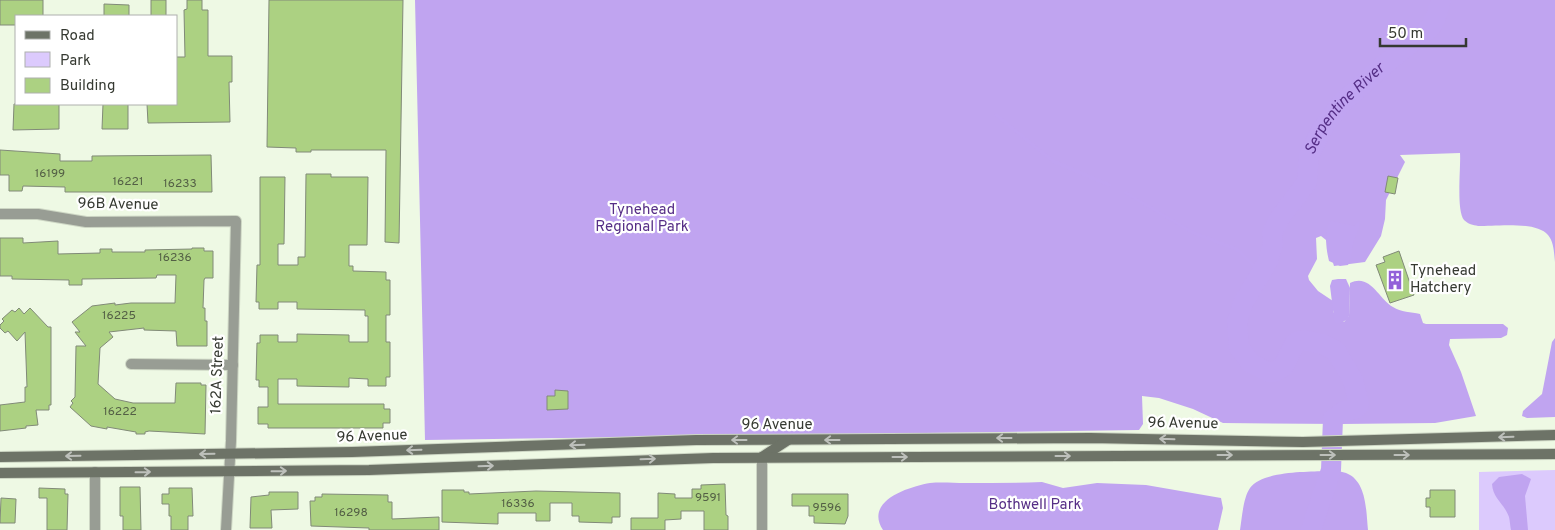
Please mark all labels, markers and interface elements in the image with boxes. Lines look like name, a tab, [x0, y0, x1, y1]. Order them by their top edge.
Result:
legend	[15, 15, 178, 105]
scale bar	[1380, 15, 1466, 47]
text: 50 m	[1388, 25, 1423, 44]
text: Road	[60, 27, 95, 46]
text: Park	[60, 52, 91, 71]
water label: Serpentine River	[1301, 58, 1391, 158]
text: Building	[60, 77, 115, 96]
house number: 16199	[35, 166, 65, 182]
house number: 16221	[113, 174, 143, 190]
house number: 16233	[163, 176, 197, 192]
street label: 96B Avenue	[77, 195, 159, 215]
park label: Tynehead Regional Park	[595, 201, 689, 237]
house number: 16236	[158, 250, 192, 266]
place label: Tynehead Hatchery	[1410, 262, 1476, 298]
building icon: Tynehead Hatchery	[1384, 269, 1406, 291]
house number: 16225	[102, 308, 136, 324]
street label: 162A Street	[207, 336, 229, 414]
house number: 16222	[103, 404, 137, 420]
street label: 96 Avenue	[1147, 414, 1219, 434]
street label: 96 Avenue	[742, 416, 812, 435]
street label: 96 Avenue	[336, 426, 408, 448]
one-way arrow	[1499, 432, 1515, 441]
one-way arrow	[996, 433, 1012, 443]
one-way arrow	[1159, 434, 1175, 444]
one-way arrow	[731, 435, 748, 445]
one-way arrow	[824, 435, 840, 445]
one-way arrow	[569, 440, 585, 450]
one-way arrow	[406, 446, 422, 455]
one-way arrow	[200, 449, 216, 459]
one-way arrow	[1216, 450, 1233, 460]
one-way arrow	[1320, 450, 1336, 460]
one-way arrow	[1394, 450, 1410, 460]
one-way arrow	[66, 451, 82, 461]
one-way arrow	[1054, 451, 1070, 461]
one-way arrow	[892, 452, 908, 462]
one-way arrow	[640, 455, 656, 464]
one-way arrow	[478, 461, 494, 470]
one-way arrow	[270, 466, 286, 476]
one-way arrow	[135, 467, 151, 477]
house number: 9591	[695, 490, 721, 506]
house number: 16336	[501, 496, 535, 512]
park label: Bothwell Park	[989, 496, 1081, 515]
house number: 9596	[813, 500, 841, 516]
house number: 16298	[334, 505, 368, 521]

